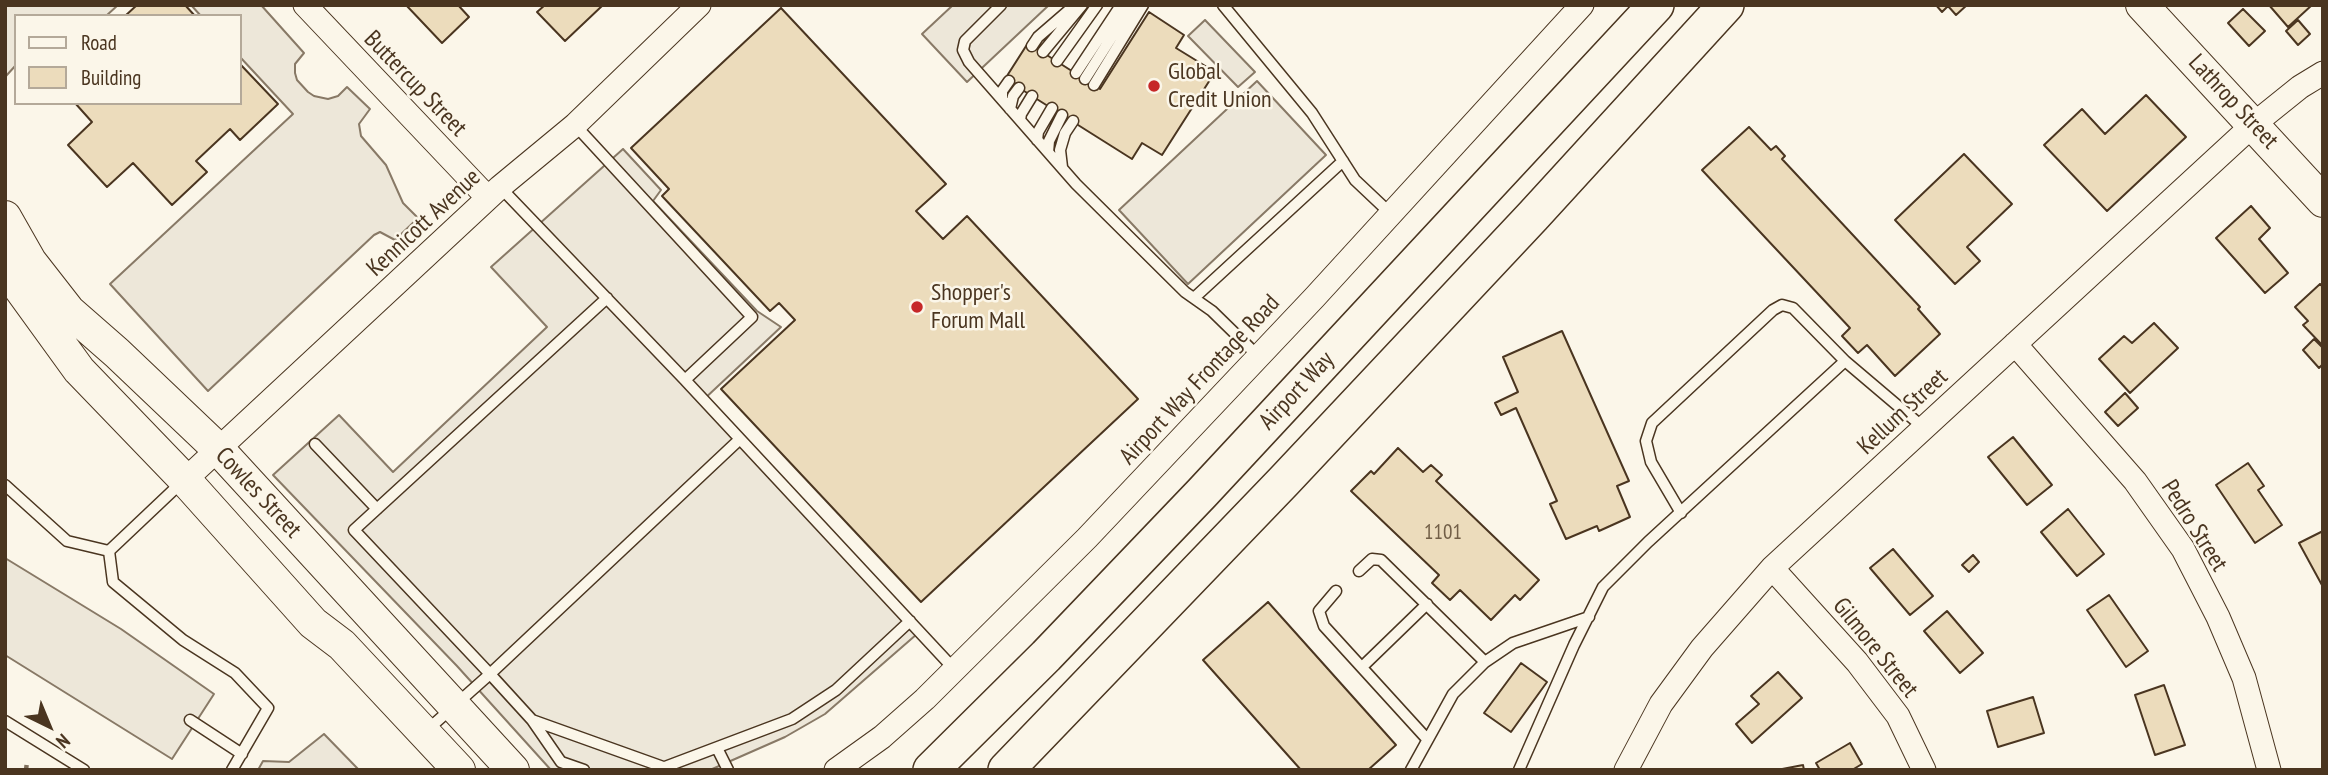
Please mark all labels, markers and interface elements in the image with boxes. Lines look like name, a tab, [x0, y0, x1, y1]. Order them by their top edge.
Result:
legend	[14, 14, 242, 105]
street label: Buttercup Street	[358, 25, 472, 143]
text: Road	[81, 29, 117, 56]
street label: Lathrop Street	[2182, 49, 2284, 155]
place label: Global Credit Union	[1168, 58, 1272, 114]
text: Building	[81, 64, 141, 91]
marker: Global Credit Union	[1146, 78, 1162, 94]
street label: Kennicott Avenue	[361, 163, 487, 283]
place label: Shopper's Forum Mall	[931, 279, 1025, 335]
street label: Airport Way Frontage Road	[1114, 289, 1286, 471]
marker: Shopper's Forum Mall	[909, 299, 925, 315]
street label: Airport Way	[1253, 346, 1341, 436]
street label: Kellum Street	[1852, 363, 1954, 461]
street label: Cowles Street	[209, 442, 307, 544]
street label: Pedro Street	[2155, 475, 2233, 577]
house number: 1101	[1424, 520, 1462, 546]
street label: Gilmore Street	[1826, 592, 1924, 704]
north arrow	[14, 691, 84, 761]
text: N	[51, 729, 75, 754]

